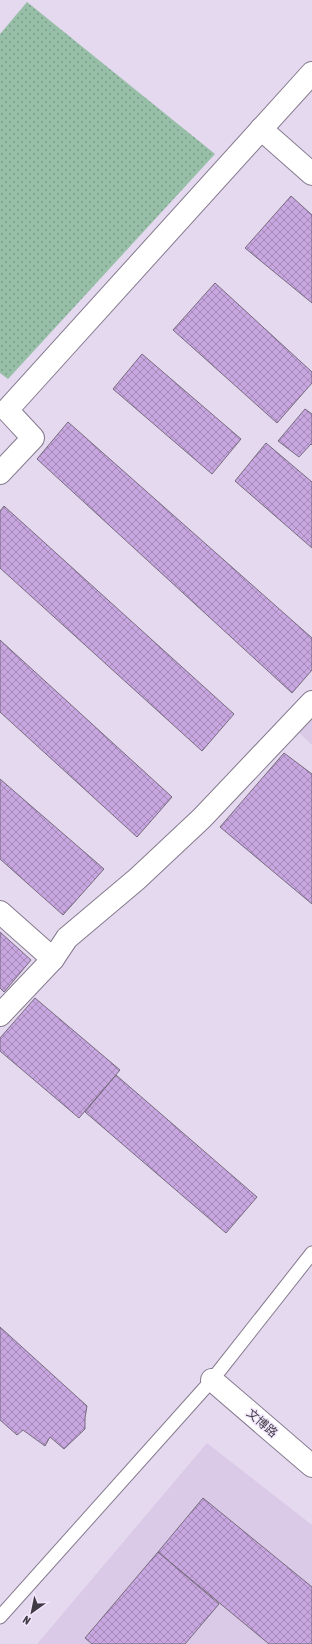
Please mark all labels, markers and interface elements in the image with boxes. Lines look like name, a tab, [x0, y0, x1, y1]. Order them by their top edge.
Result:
street label: 文博路	[244, 1406, 280, 1440]
north arrow	[12, 1592, 52, 1632]
text: N	[21, 1614, 33, 1627]

